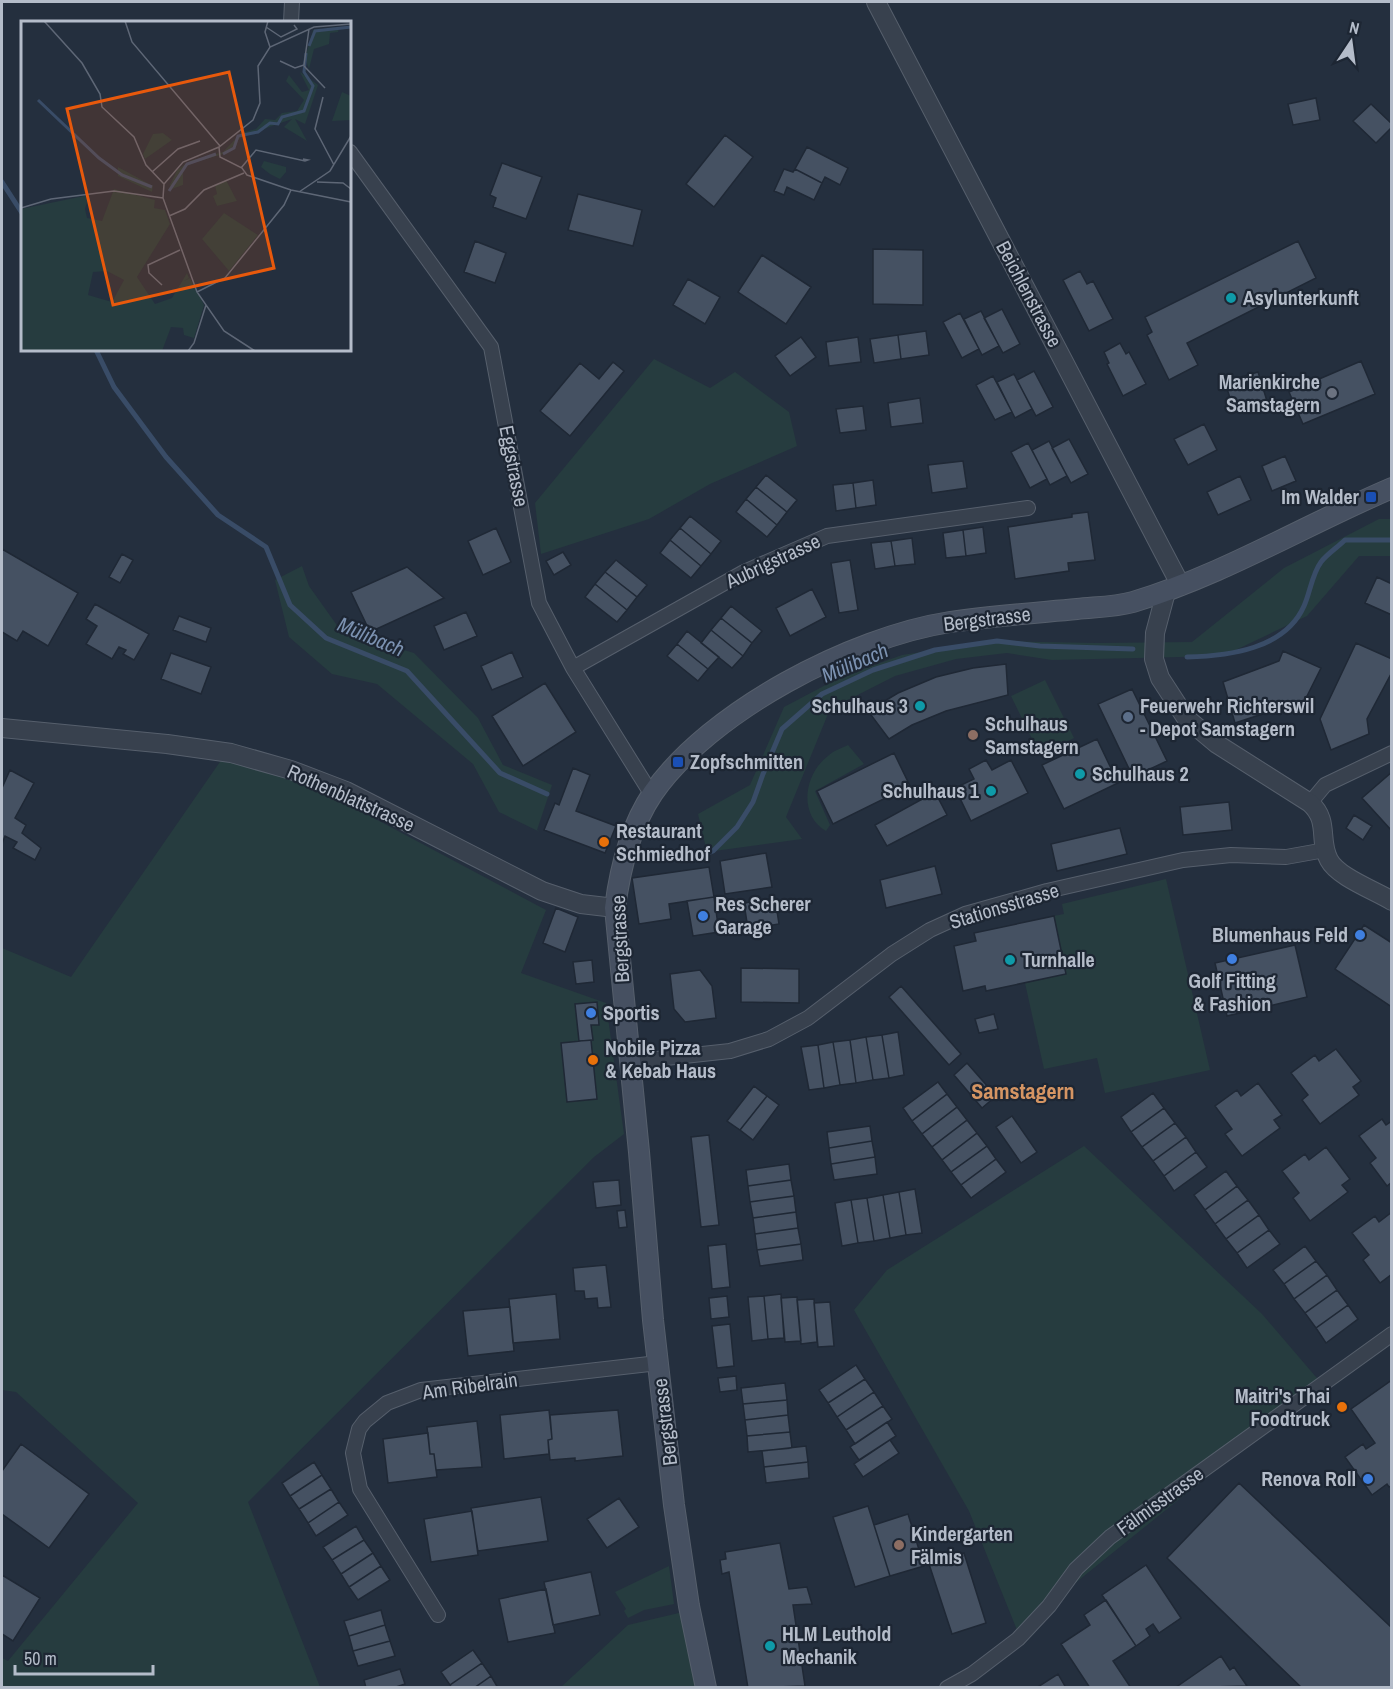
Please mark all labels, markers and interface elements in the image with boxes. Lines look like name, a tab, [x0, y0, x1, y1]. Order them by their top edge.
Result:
north arrow	[1321, 12, 1381, 72]
text: N	[1347, 16, 1361, 39]
inset map	[21, 21, 351, 351]
street label: Beichlenstrasse	[990, 236, 1069, 352]
place label: Asylunterkunft	[1243, 284, 1359, 311]
marker: Asylunterkunft	[1224, 291, 1238, 305]
place label: Marienkirche Samstagern	[1219, 368, 1320, 418]
marker: Marienkirche Samstagern	[1325, 386, 1339, 400]
street label: Eggstrasse	[493, 423, 536, 509]
place label: Im Walder	[1281, 483, 1360, 510]
marker: Im Walder	[1364, 490, 1378, 504]
street label: Aubrigstrasse	[720, 527, 824, 595]
street label: Bergstrasse	[942, 600, 1032, 637]
water label: Mülibach	[333, 610, 409, 664]
water label: Mülibach	[817, 636, 893, 690]
place label: Schulhaus 3	[811, 692, 908, 719]
place label: Feuerwehr Richterswil - Depot Samstagern	[1140, 692, 1314, 742]
marker: Schulhaus 3	[913, 699, 927, 713]
place label: Schulhaus Samstagern	[985, 710, 1079, 760]
marker: Feuerwehr Richterswil - Depot Samstagern	[1121, 710, 1135, 724]
marker: Schulhaus Samstagern	[966, 728, 980, 742]
place label: Zopfschmitten	[690, 748, 803, 775]
marker: Zopfschmitten	[671, 755, 685, 769]
street label: Rothenblattstrasse	[283, 757, 419, 838]
place label: Schulhaus 2	[1092, 760, 1189, 787]
marker: Schulhaus 2	[1073, 767, 1087, 781]
place label: Schulhaus 1	[882, 777, 980, 804]
marker: Schulhaus 1	[984, 784, 998, 798]
place label: Restaurant Schmiedhof	[616, 817, 710, 867]
marker: Restaurant Schmiedhof	[597, 835, 611, 849]
street label: Stationsstrasse	[946, 876, 1062, 935]
place label: Res Scherer Garage	[715, 890, 811, 940]
street label: Bergstrasse	[604, 895, 635, 983]
marker: Res Scherer Garage	[696, 909, 710, 923]
place label: Blumenhaus Feld	[1212, 921, 1348, 948]
marker: Blumenhaus Feld	[1353, 928, 1367, 942]
place label: Turnhalle	[1022, 946, 1095, 973]
marker: Golf Fitting & Fashion	[1225, 952, 1239, 966]
marker: Turnhalle	[1003, 953, 1017, 967]
place label: Golf Fitting & Fashion	[1188, 967, 1276, 1017]
place label: Sportis	[603, 999, 660, 1026]
marker: Sportis	[584, 1006, 598, 1020]
place label: Nobile Pizza & Kebab Haus	[605, 1034, 716, 1084]
marker: Nobile Pizza & Kebab Haus	[586, 1053, 600, 1067]
district label: Samstagern	[971, 1076, 1075, 1106]
street label: Am Ribelrain	[420, 1365, 519, 1406]
street label: Bergstrasse	[646, 1377, 683, 1467]
place label: Maitri's Thai Foodtruck	[1235, 1382, 1331, 1432]
marker: Maitri's Thai Foodtruck	[1335, 1400, 1349, 1414]
street label: Fälmisstrasse	[1111, 1460, 1209, 1541]
place label: Renova Roll	[1261, 1465, 1356, 1492]
marker: Renova Roll	[1361, 1472, 1375, 1486]
place label: Kindergarten Fälmis	[911, 1520, 1013, 1570]
marker: Kindergarten Fälmis	[892, 1538, 906, 1552]
place label: HLM Leuthold Mechanik	[782, 1620, 891, 1670]
scale bar	[15, 1638, 153, 1676]
marker: HLM Leuthold Mechanik	[763, 1639, 777, 1653]
text: 50 m	[24, 1646, 57, 1671]

